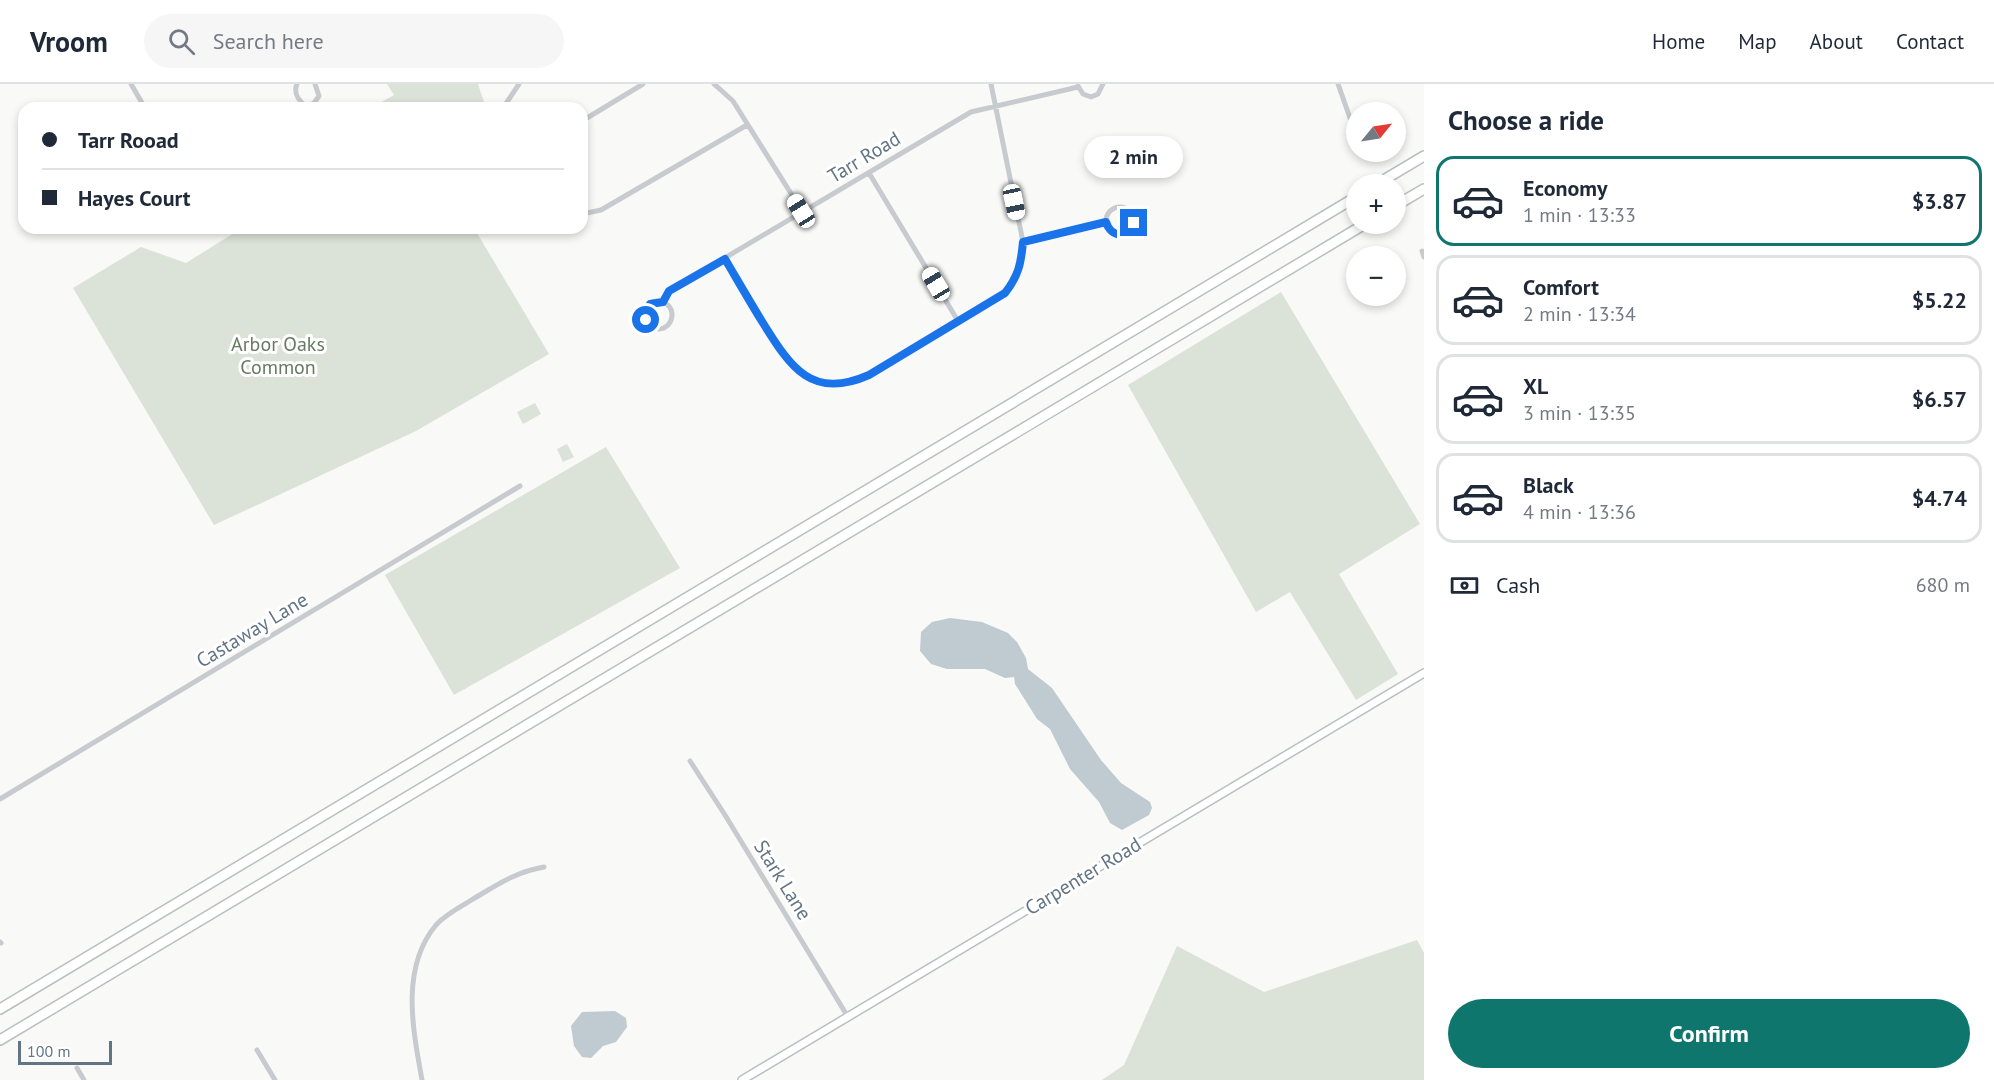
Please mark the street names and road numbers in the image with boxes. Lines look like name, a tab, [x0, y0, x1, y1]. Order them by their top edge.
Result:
street label: Tarr Road	[823, 125, 905, 189]
street label: Castaway Lane	[191, 587, 313, 673]
street label: Carpenter Road	[1020, 831, 1146, 921]
street label: Stark Lane	[748, 835, 818, 925]

